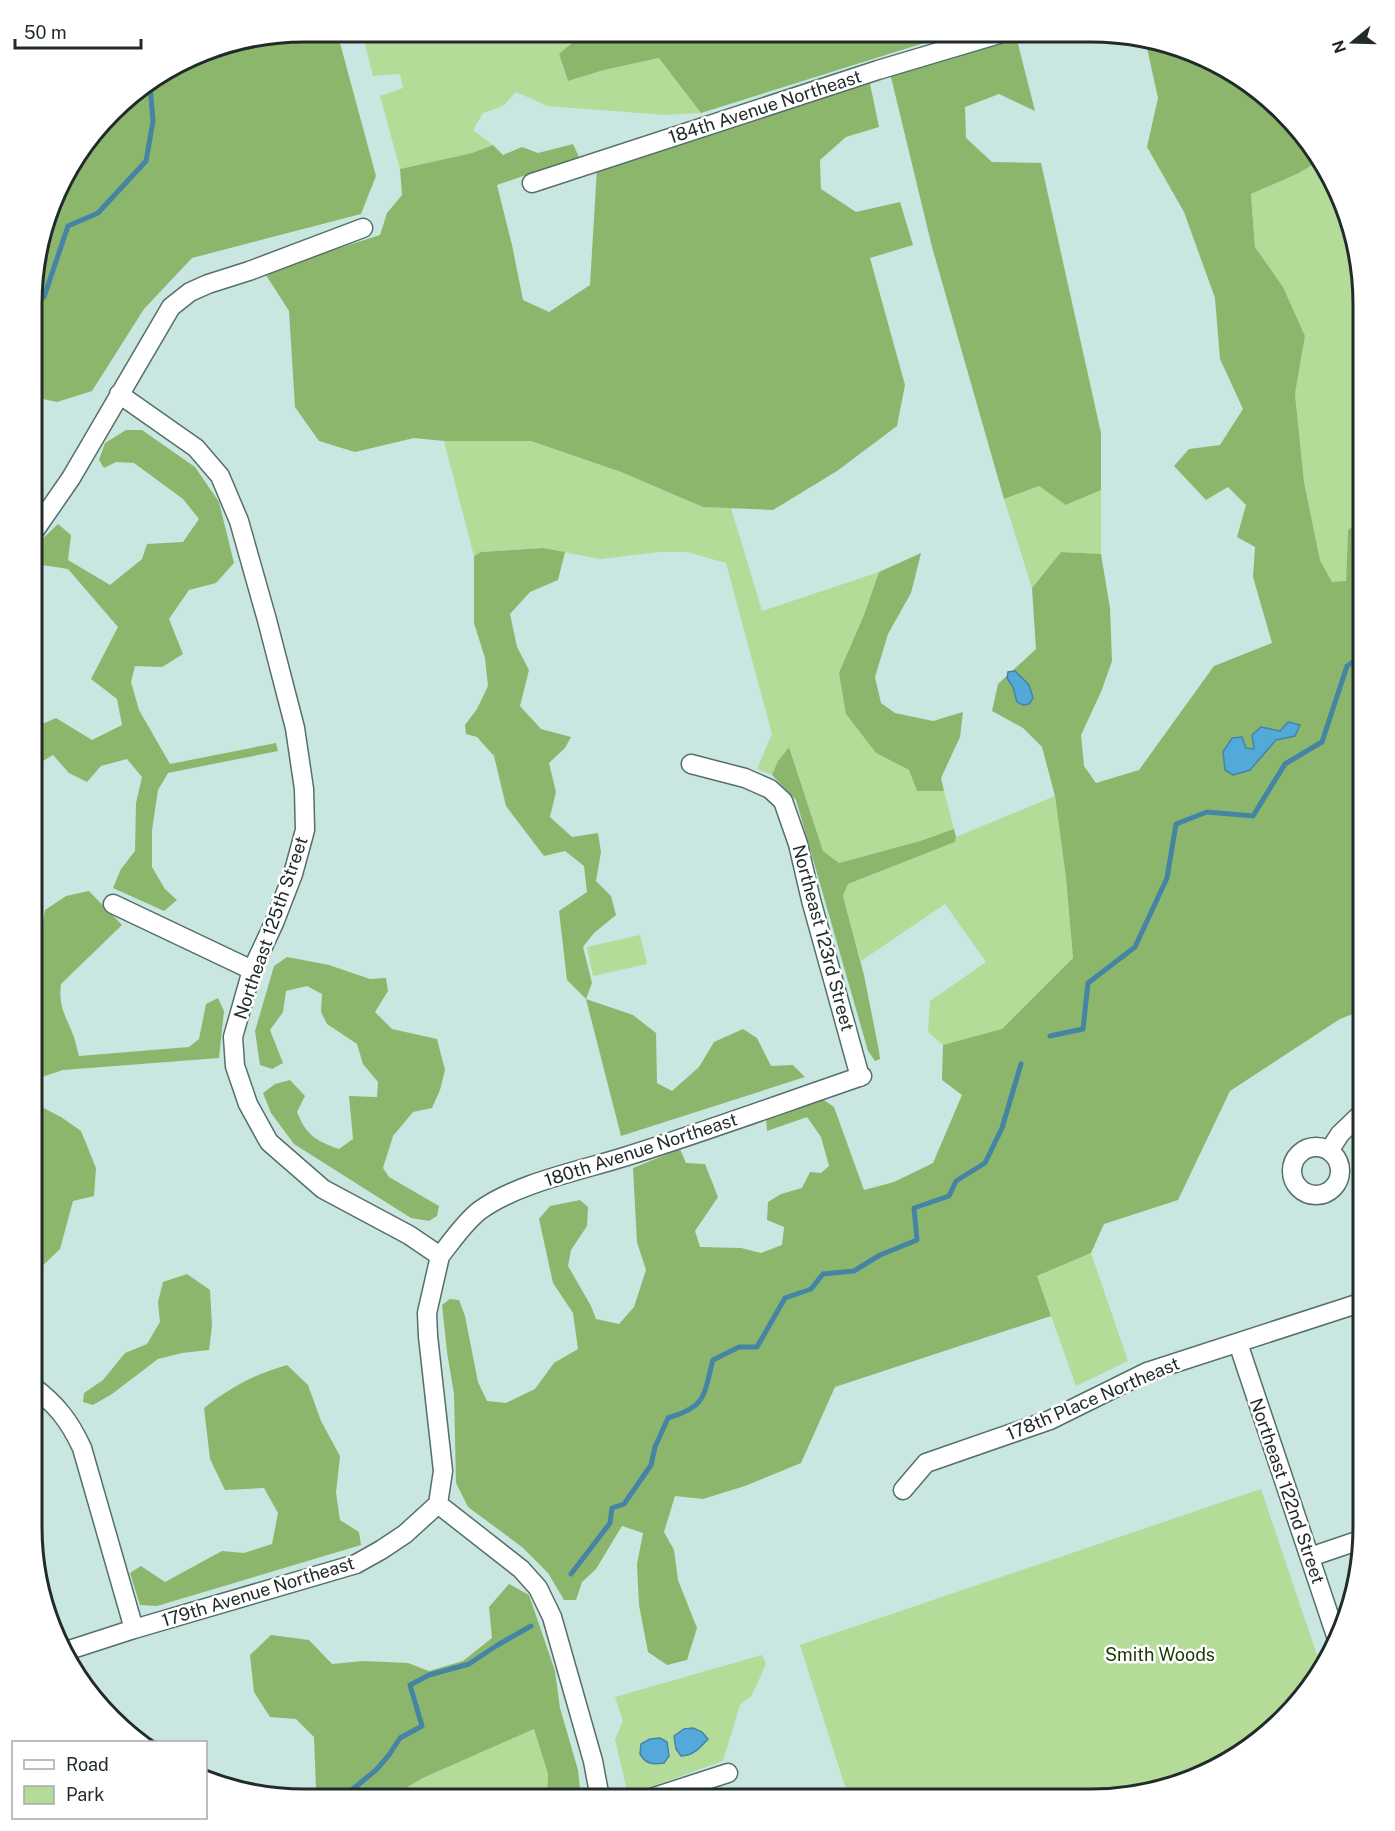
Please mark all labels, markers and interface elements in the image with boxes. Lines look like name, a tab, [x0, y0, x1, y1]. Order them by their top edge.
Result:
scale bar	[15, 12, 141, 50]
north arrow	[1323, 12, 1383, 72]
text: 50 m	[24, 22, 67, 43]
text: N	[1328, 38, 1350, 56]
street label: 184th Avenue Northeast	[666, 65, 864, 148]
street label: Northeast 125th Street	[229, 834, 312, 1022]
street label: Northeast 123rd Street	[788, 842, 858, 1033]
street label: 180th Avenue Northeast	[542, 1108, 740, 1191]
street label: 178th Place Northeast	[1003, 1353, 1182, 1445]
street label: Northeast 122nd Street	[1246, 1395, 1329, 1586]
street label: 179th Avenue Northeast	[159, 1552, 357, 1631]
park label: Smith Woods	[1105, 1644, 1215, 1665]
legend	[12, 1741, 207, 1819]
text: Road	[66, 1754, 109, 1775]
text: Park	[66, 1784, 104, 1805]

